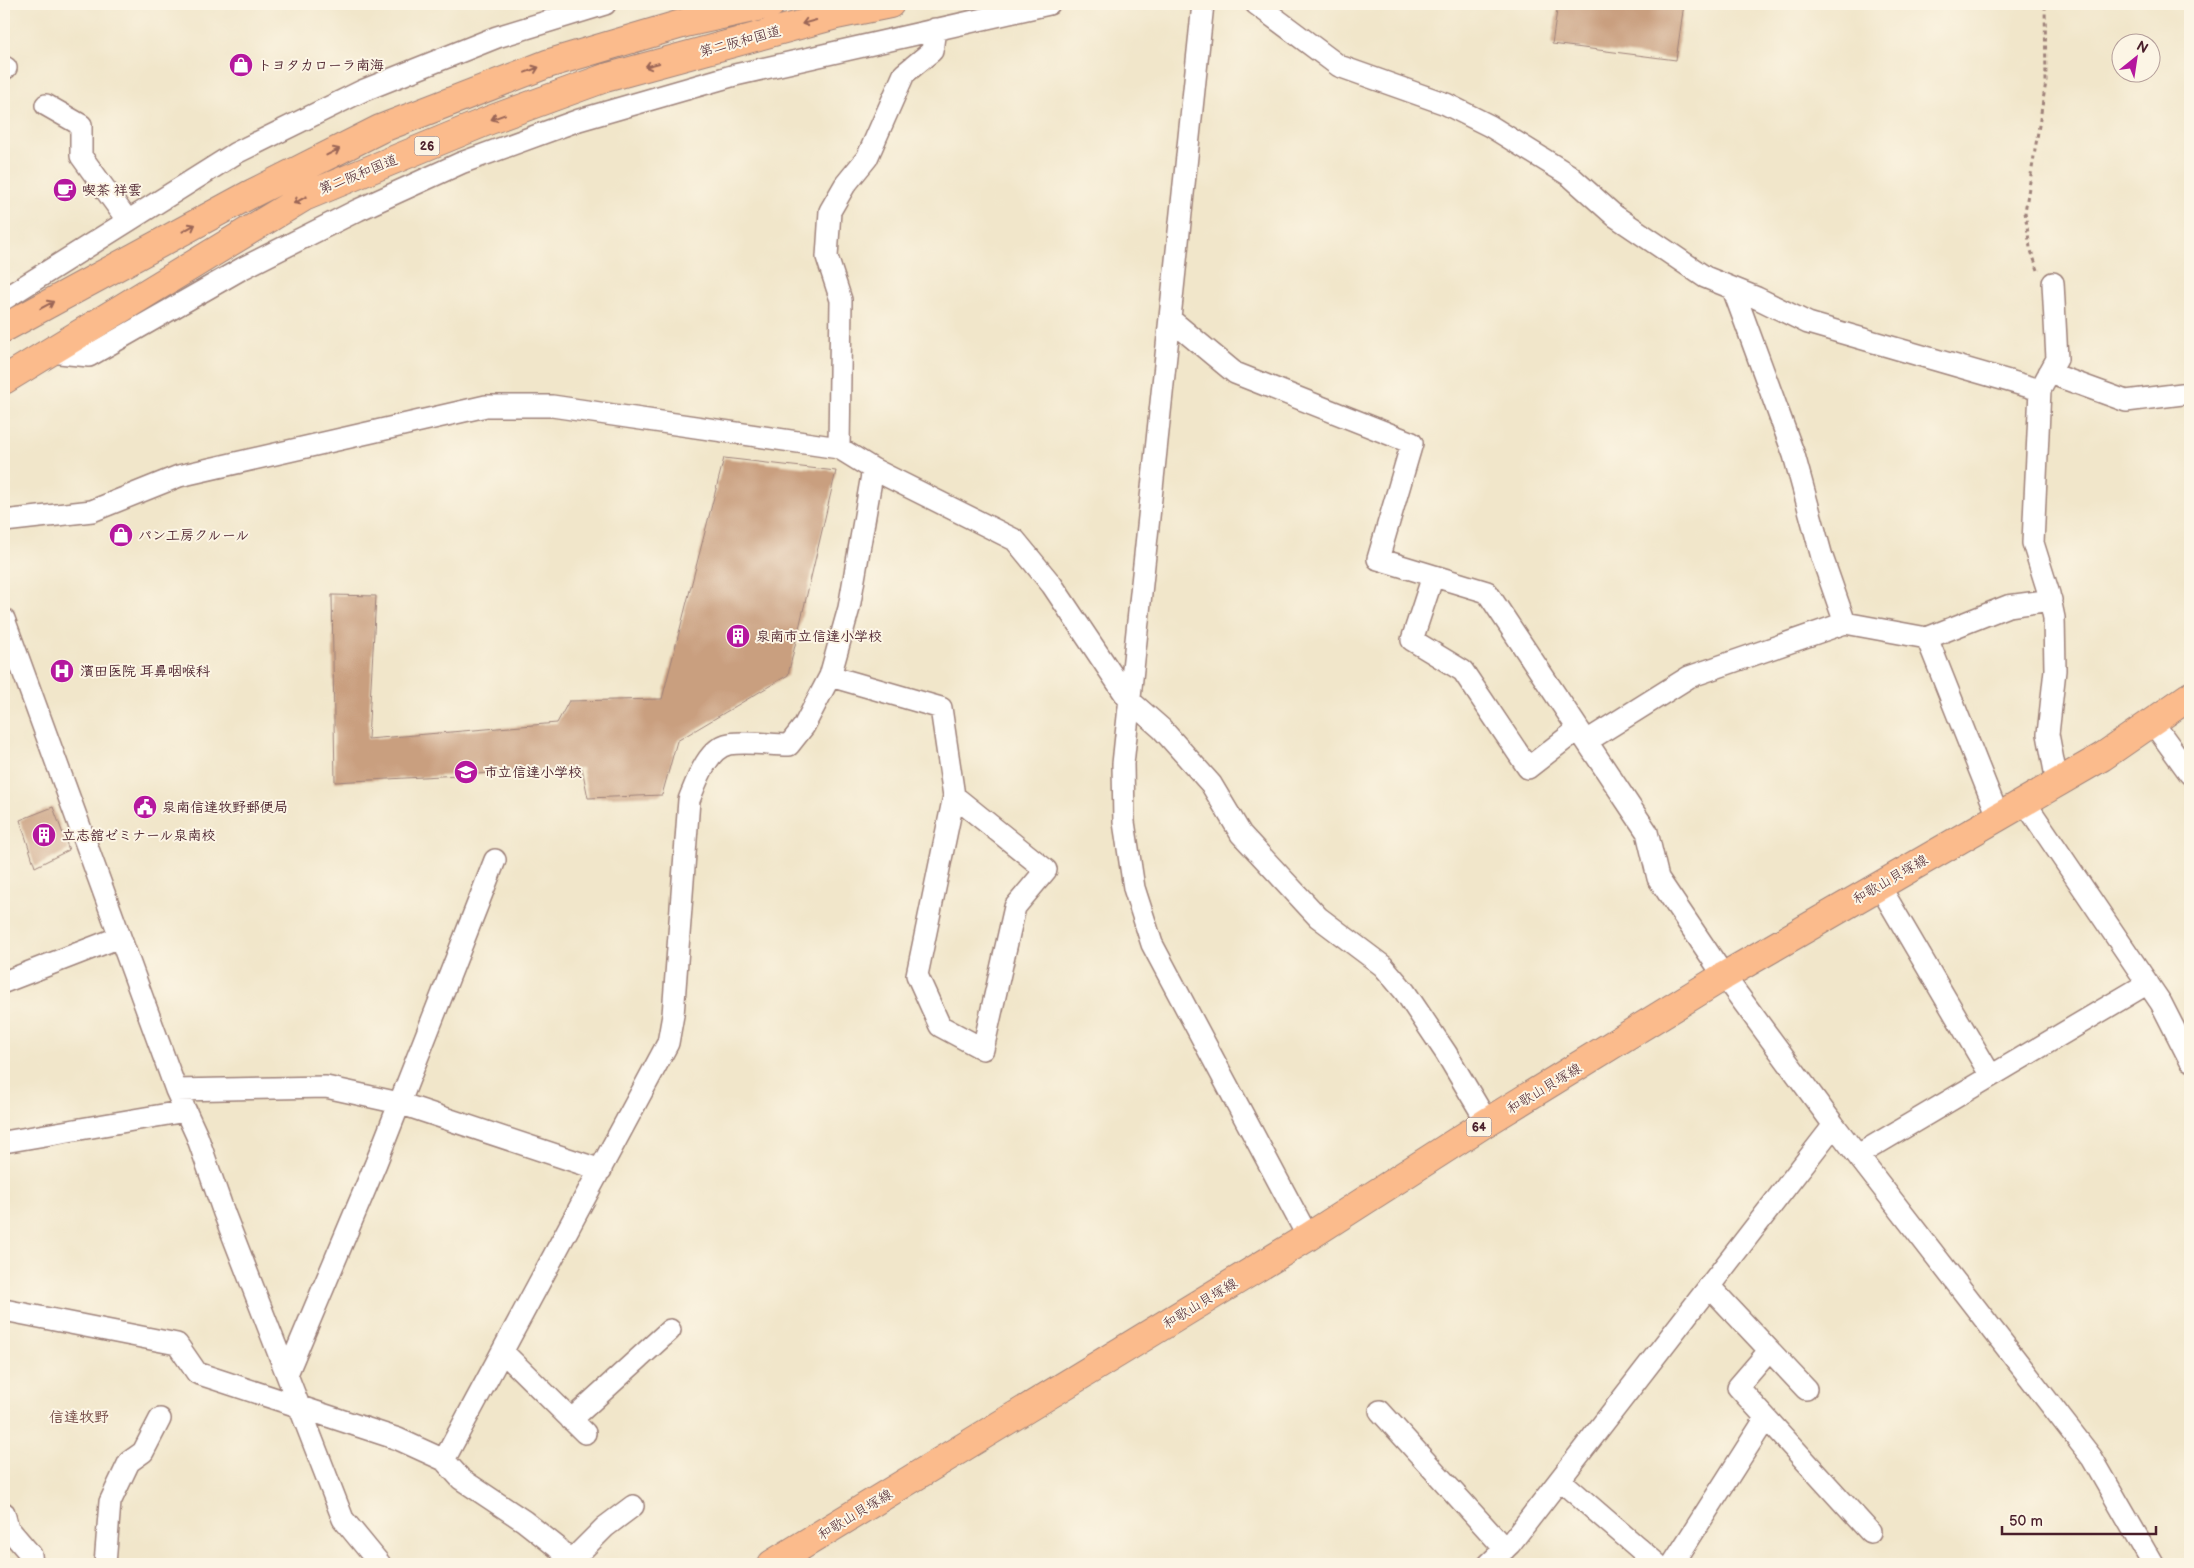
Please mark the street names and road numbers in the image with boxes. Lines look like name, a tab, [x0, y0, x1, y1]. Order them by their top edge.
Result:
street label: 第二阪和国道	[697, 22, 783, 61]
road number: 26	[414, 136, 440, 156]
street label: 第二阪和国道	[316, 151, 400, 198]
street label: 和歌山貝塚線	[1850, 851, 1931, 908]
street label: 和歌山貝塚線	[1504, 1060, 1585, 1117]
road number: 64	[1466, 1118, 1492, 1136]
street label: 和歌山貝塚線	[1160, 1275, 1241, 1332]
street label: 和歌山貝塚線	[815, 1486, 896, 1543]

